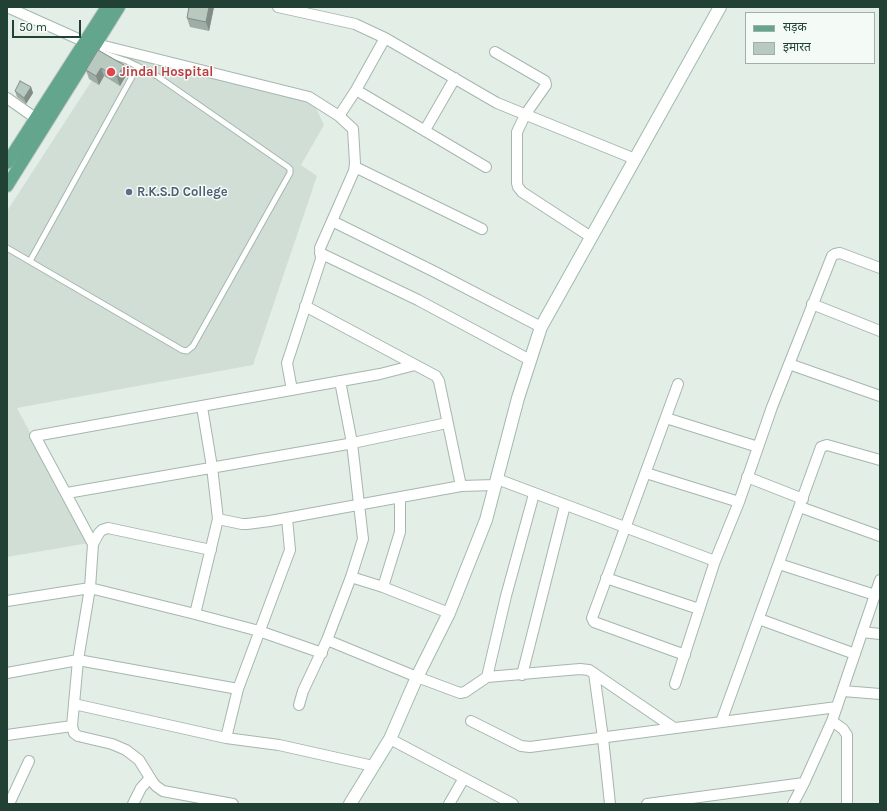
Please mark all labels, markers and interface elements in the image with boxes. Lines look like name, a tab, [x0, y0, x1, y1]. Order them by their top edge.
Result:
scale bar	[14, 12, 83, 38]
legend	[745, 12, 875, 64]
text: 50 m	[19, 20, 47, 34]
text: सड़क	[783, 20, 807, 34]
text: इमारत	[783, 40, 811, 54]
place label: Jindal Hospital	[120, 64, 213, 80]
marker: Jindal Hospital	[105, 66, 117, 78]
place label: R.K.S.D College	[137, 184, 228, 200]
marker: R.K.S.D College	[124, 187, 134, 197]

